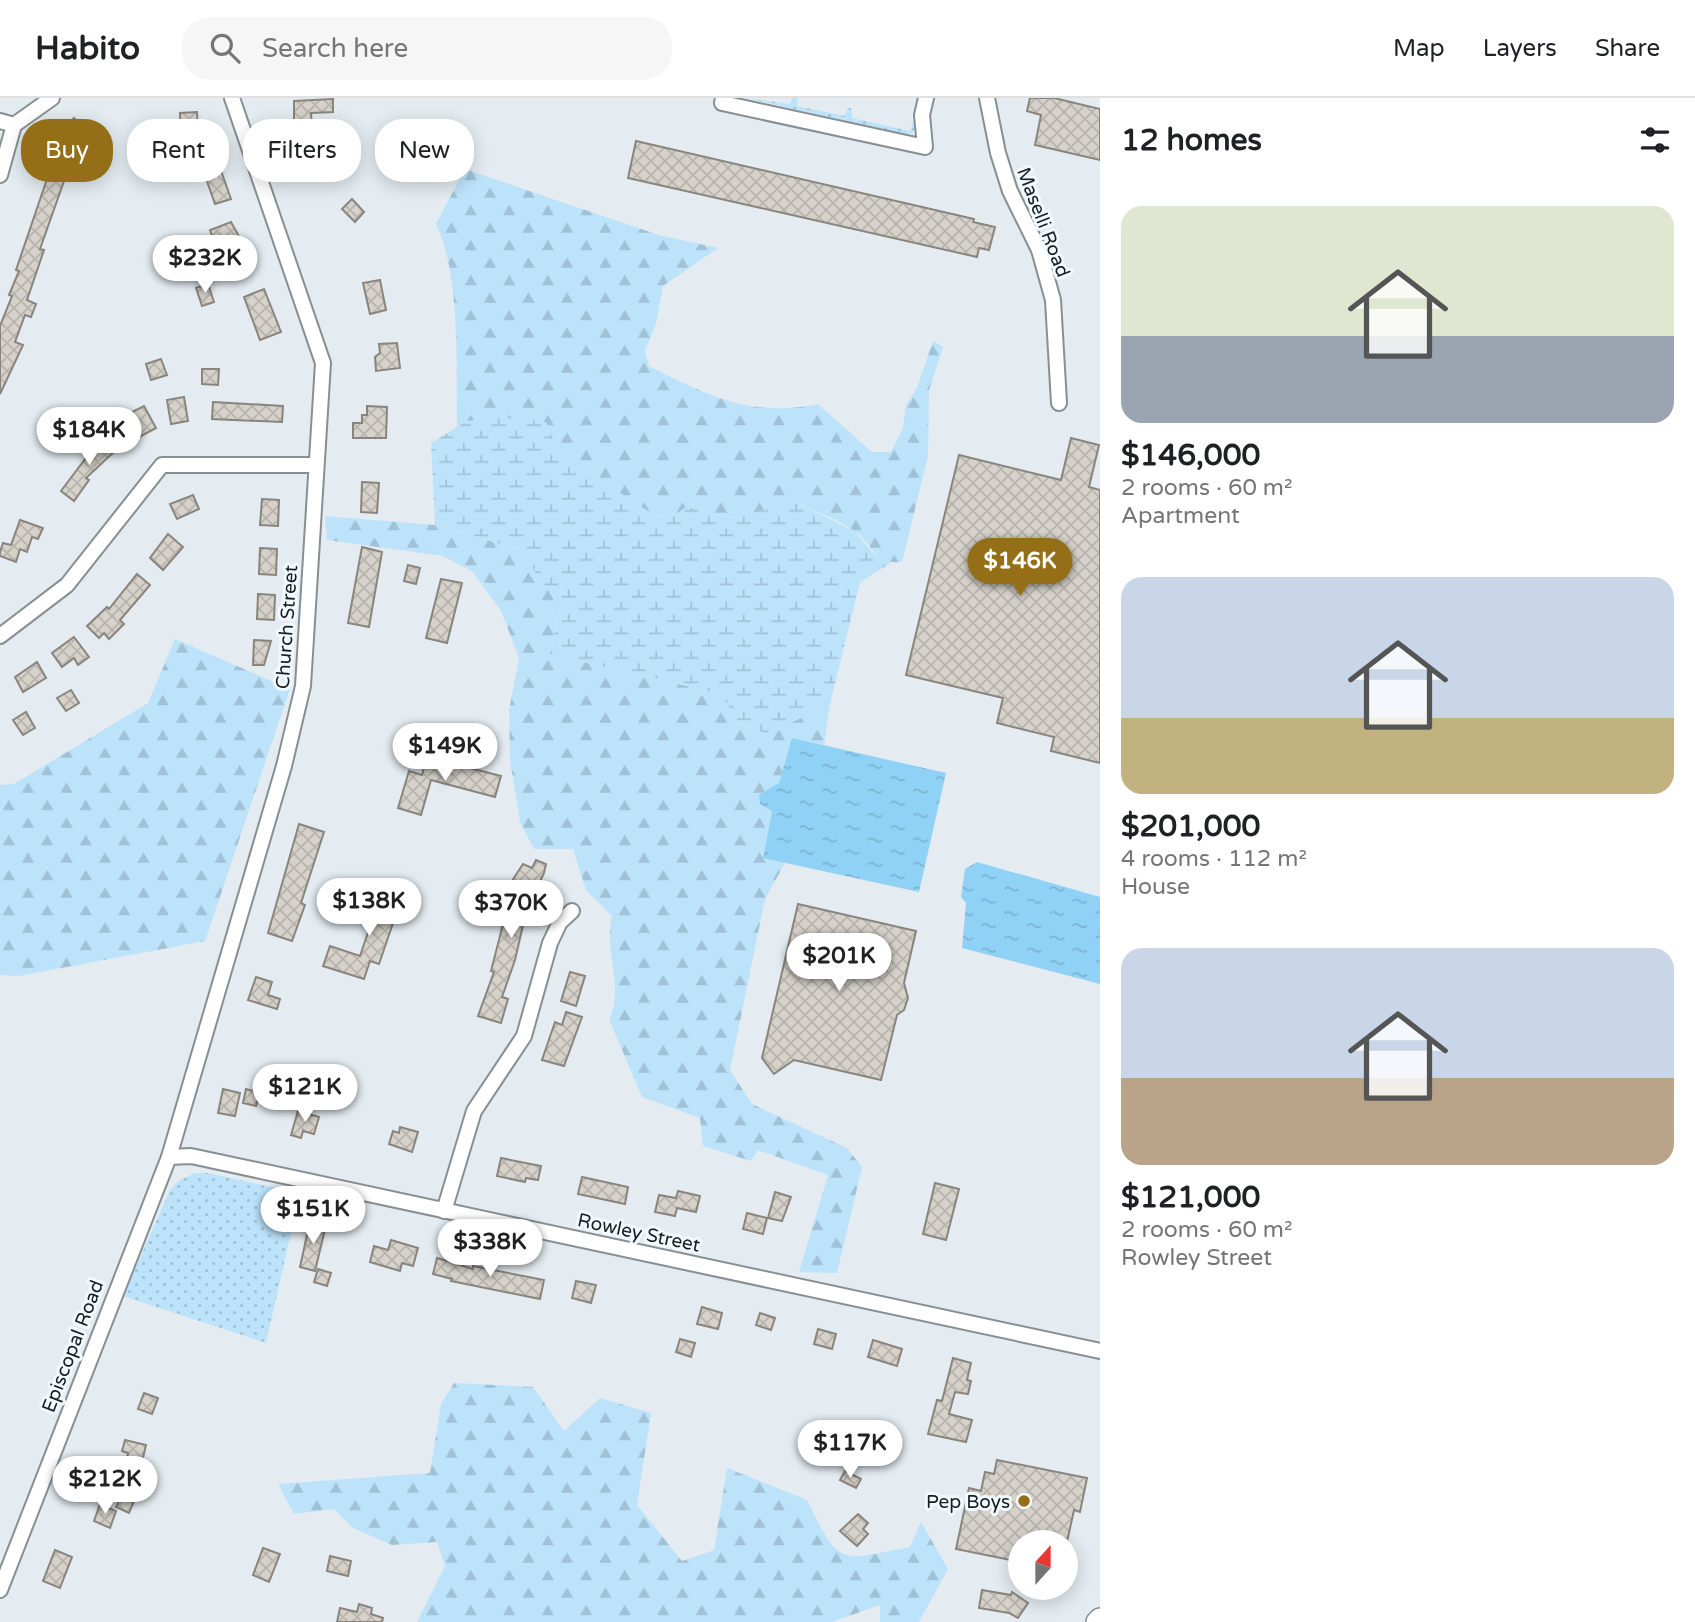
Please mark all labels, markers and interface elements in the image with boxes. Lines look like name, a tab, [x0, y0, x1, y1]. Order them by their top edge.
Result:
search box	[182, 17, 672, 80]
text: Habito	[35, 29, 140, 68]
icon: search	[206, 29, 244, 67]
text: Search here	[262, 33, 408, 64]
text: Map	[1393, 34, 1445, 63]
text: Layers	[1483, 34, 1557, 63]
text: Share	[1595, 34, 1660, 63]
chip: Buy	[21, 119, 113, 182]
chip: Rent	[127, 119, 229, 182]
chip: Filters	[243, 119, 361, 182]
chip: New	[375, 119, 474, 182]
icon: filters	[1636, 121, 1674, 159]
text: 12 homes	[1121, 122, 1262, 159]
street label: Maselli Road	[1012, 164, 1074, 280]
pin: $232K	[156, 236, 254, 295]
text: $232K	[169, 244, 241, 272]
icon: home	[1335, 251, 1461, 377]
pin: $184K	[40, 408, 138, 467]
text: $184K	[53, 416, 125, 444]
text: $146,000	[1121, 437, 1260, 474]
text: 2 rooms · 60 m²	[1121, 474, 1292, 502]
text: Apartment	[1121, 502, 1240, 530]
pin: $146K	[971, 538, 1069, 598]
text: $146K	[984, 547, 1056, 575]
street label: Church Street	[272, 564, 302, 690]
icon: home	[1335, 622, 1461, 748]
pin: $149K	[396, 724, 494, 783]
text: $149K	[409, 732, 481, 760]
text: $201,000	[1121, 808, 1260, 845]
text: 4 rooms · 112 m²	[1121, 845, 1307, 873]
text: House	[1121, 873, 1190, 901]
pin: $138K	[320, 878, 418, 938]
pin: $370K	[462, 880, 560, 940]
text: $138K	[333, 887, 405, 915]
text: $370K	[475, 889, 547, 917]
pin: $201K	[790, 934, 888, 993]
text: $201K	[803, 942, 875, 970]
icon: home	[1335, 993, 1461, 1119]
pin: $121K	[256, 1065, 354, 1124]
text: $121K	[269, 1073, 341, 1101]
text: $121,000	[1121, 1179, 1260, 1216]
pin: $151K	[264, 1186, 362, 1246]
text: $151K	[277, 1195, 349, 1223]
street label: Rowley Street	[575, 1209, 702, 1257]
text: 2 rooms · 60 m²	[1121, 1216, 1292, 1244]
pin: $338K	[441, 1220, 539, 1279]
text: $338K	[454, 1228, 526, 1256]
text: Rowley Street	[1121, 1244, 1272, 1272]
street label: Episcopal Road	[38, 1277, 108, 1415]
pin: $117K	[801, 1420, 899, 1480]
text: $117K	[814, 1429, 886, 1457]
pin: $212K	[56, 1456, 154, 1516]
text: $212K	[69, 1465, 141, 1493]
place label: Pep Boys	[926, 1491, 1010, 1513]
marker: Pep Boys	[1016, 1493, 1032, 1509]
north arrow	[1008, 1530, 1078, 1600]
map controls	[1008, 1530, 1078, 1600]

